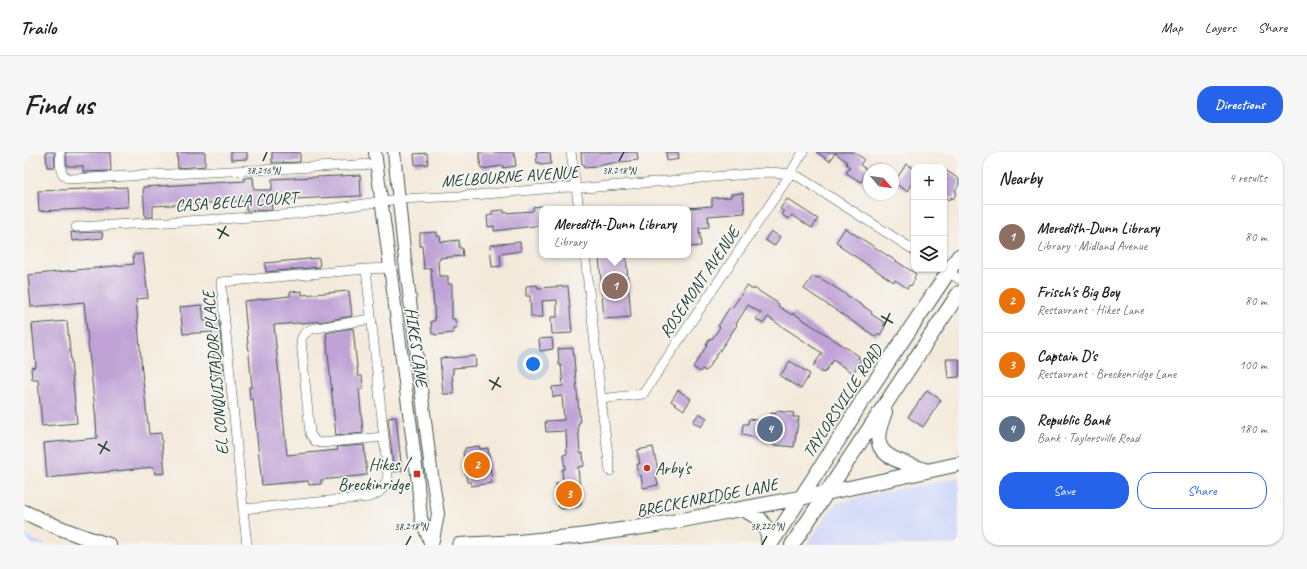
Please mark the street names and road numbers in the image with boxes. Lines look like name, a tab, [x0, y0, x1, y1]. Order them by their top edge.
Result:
street label: MELBOURNE AVENUE	[441, 161, 582, 192]
street label: CASA BELLA COURT	[174, 186, 302, 216]
street label: ROSEMONT AVENUE	[655, 221, 745, 342]
street label: EL CONQUISTADOR PLACE	[198, 287, 233, 456]
street label: HIKES LANE	[401, 306, 433, 390]
street label: TAYLORSVILLE ROAD	[798, 339, 888, 462]
street label: BRECKENRIDGE LANE	[635, 473, 782, 522]

